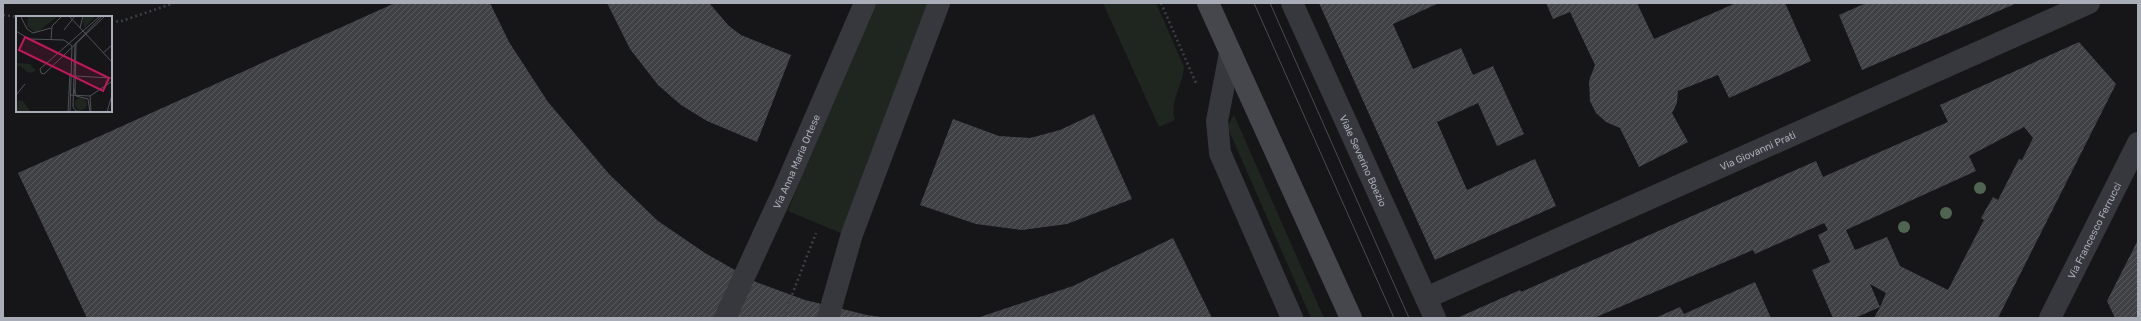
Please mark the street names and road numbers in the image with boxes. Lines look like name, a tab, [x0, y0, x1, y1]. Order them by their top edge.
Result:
street label: Via Anna Maria Ortese	[771, 112, 823, 211]
street label: Viale Severino Boezio	[1337, 113, 1389, 209]
street label: Via Giovanni Prati	[1718, 129, 1798, 173]
street label: Via Francesco Ferrucci	[2066, 181, 2124, 281]

